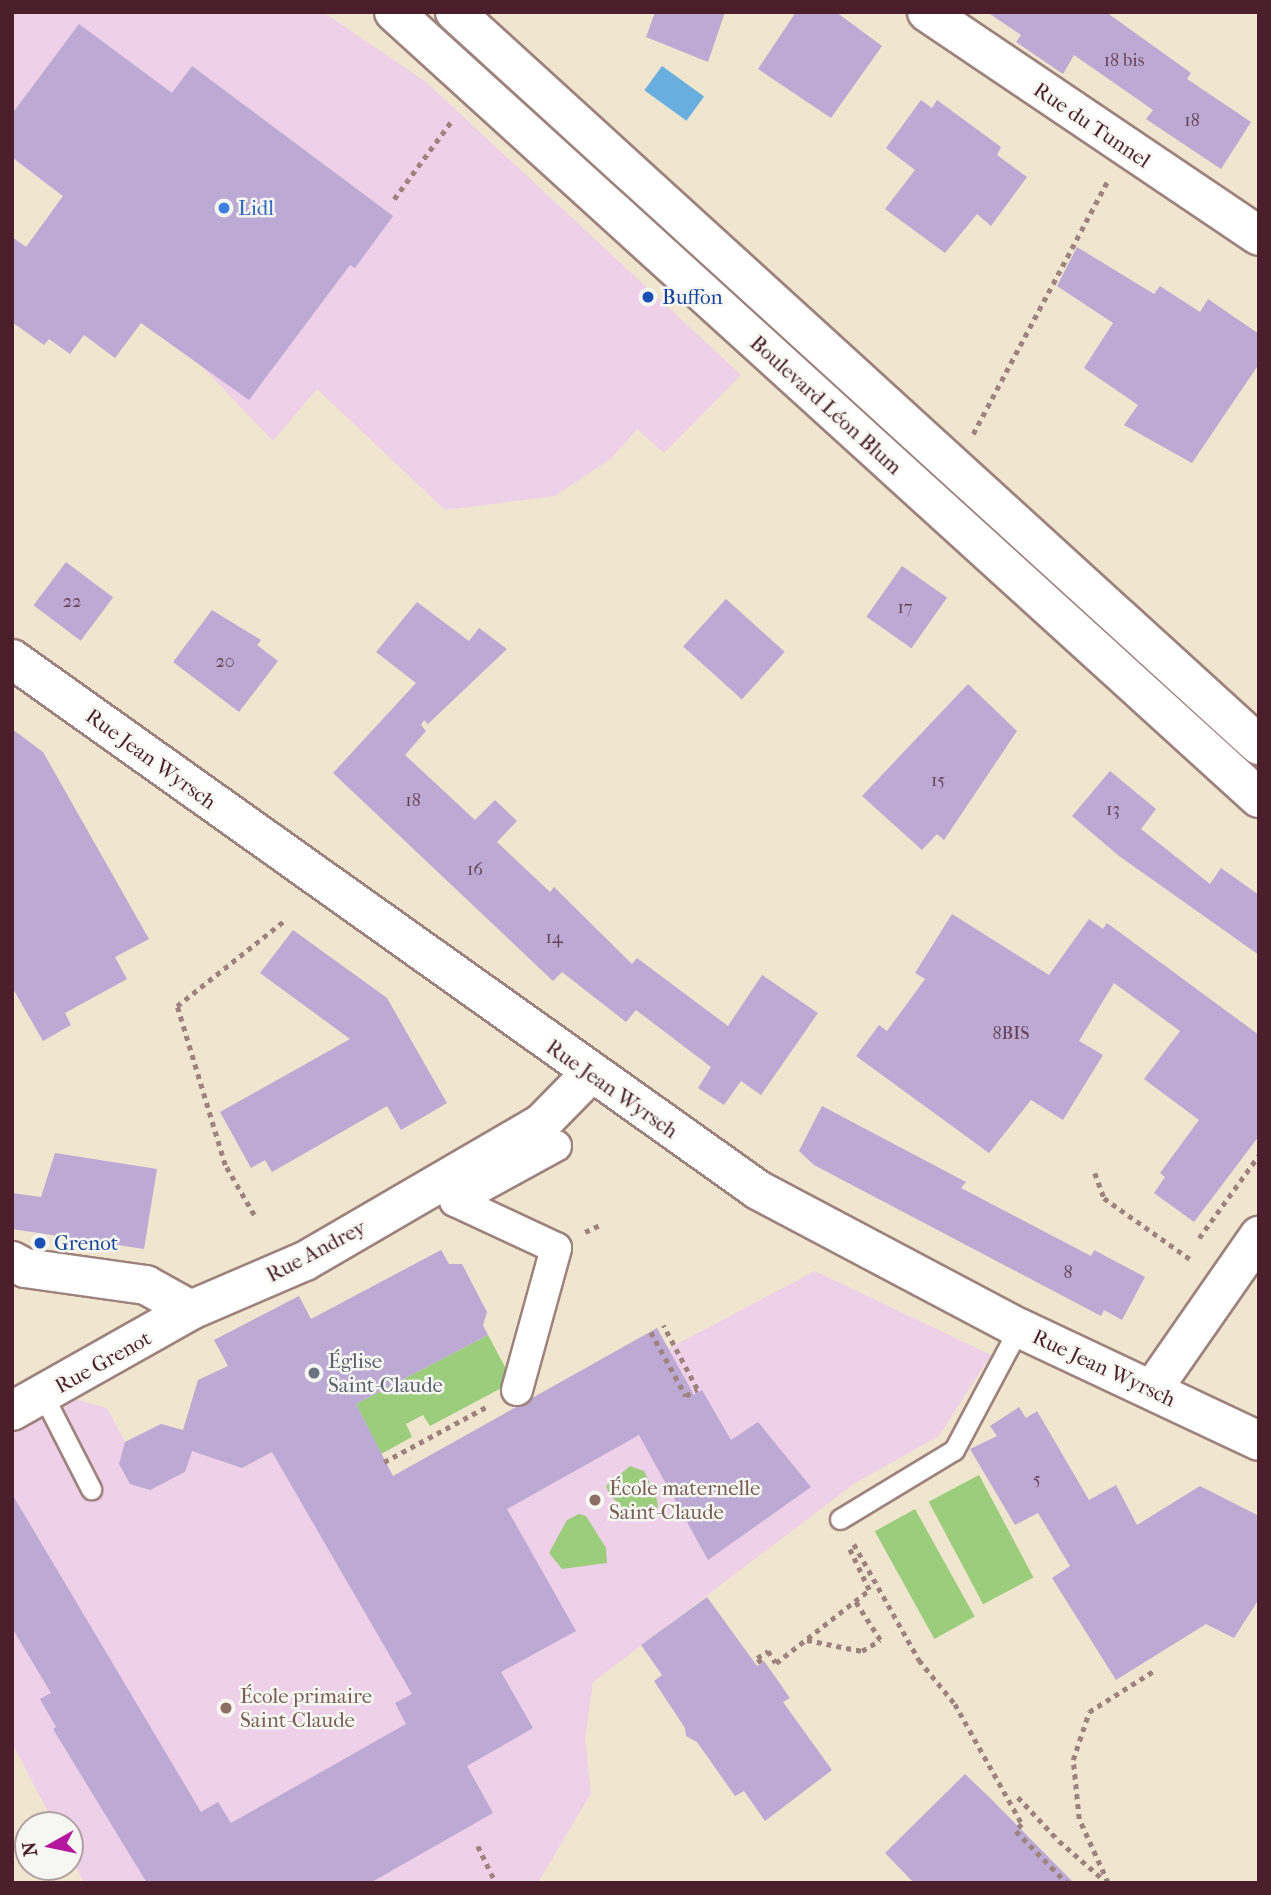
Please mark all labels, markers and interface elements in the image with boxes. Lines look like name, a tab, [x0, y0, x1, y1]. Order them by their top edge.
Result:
house number: 18 bis	[1104, 50, 1144, 72]
street label: Rue du Tunnel	[1029, 77, 1155, 173]
house number: 18	[1184, 110, 1200, 132]
place label: Lidl	[238, 195, 274, 221]
marker: Lidl	[216, 200, 232, 216]
place label: Buffon	[662, 284, 723, 310]
marker: Buffon	[640, 289, 656, 305]
street label: Boulevard Léon Blum	[745, 330, 907, 480]
house number: 22	[63, 591, 81, 613]
house number: 17	[897, 597, 913, 619]
house number: 20	[215, 651, 235, 673]
street label: Rue Jean Wyrsch	[81, 703, 221, 815]
house number: 15	[931, 770, 945, 792]
house number: 18	[405, 790, 421, 812]
house number: 13	[1106, 799, 1120, 821]
house number: 16	[467, 859, 483, 881]
house number: 14	[545, 927, 563, 949]
house number: 8BIS	[993, 1023, 1029, 1045]
street label: Rue Jean Wyrsch	[541, 1034, 683, 1144]
street label: Rue Andrey	[262, 1214, 370, 1288]
place label: Grenot	[54, 1230, 118, 1256]
marker: Grenot	[32, 1235, 48, 1251]
house number: 8	[1063, 1262, 1073, 1284]
street label: Rue Jean Wyrsch	[1029, 1324, 1179, 1412]
street label: Rue Grenot	[51, 1325, 155, 1399]
place label: Église Saint-Claude	[328, 1348, 443, 1398]
marker: Église Saint-Claude	[306, 1365, 322, 1381]
house number: 5	[1033, 1469, 1041, 1491]
place label: École maternelle Saint-Claude	[609, 1475, 760, 1525]
marker: École maternelle Saint-Claude	[587, 1492, 603, 1508]
place label: École primaire Saint-Claude	[240, 1683, 372, 1733]
marker: École primaire Saint-Claude	[218, 1700, 234, 1716]
north arrow	[14, 1811, 84, 1881]
text: N	[18, 1840, 42, 1858]

